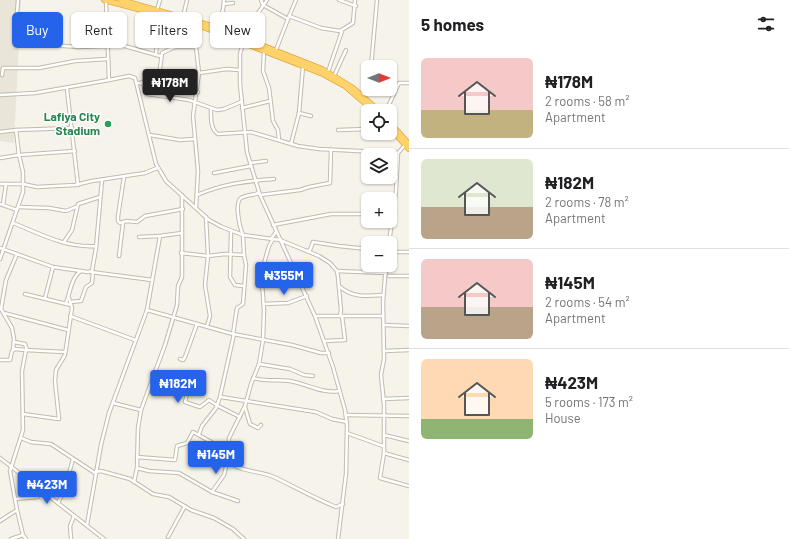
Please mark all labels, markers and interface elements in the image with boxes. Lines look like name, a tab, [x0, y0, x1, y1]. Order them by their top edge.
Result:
chip: Buy	[12, 12, 63, 48]
chip: Rent	[71, 12, 127, 48]
chip: Filters	[135, 12, 202, 48]
chip: New	[210, 12, 265, 48]
icon: filters	[755, 13, 777, 35]
text: 5 homes	[421, 14, 484, 34]
north arrow	[361, 60, 397, 96]
map controls	[361, 60, 397, 272]
pin: ₦178M	[142, 69, 198, 103]
text: ₦178M	[545, 71, 593, 91]
text: ₦178M	[152, 74, 188, 90]
icon: home	[453, 74, 501, 122]
text: 2 rooms · 58 m²	[545, 93, 629, 109]
button: locate	[361, 104, 397, 140]
place label: Lafiya City Stadium	[44, 109, 100, 137]
text: Apartment	[545, 109, 606, 125]
marker: Lafiya City Stadium	[103, 119, 113, 129]
button: layers	[361, 148, 397, 184]
text: ₦182M	[545, 172, 594, 192]
icon: home	[453, 175, 501, 223]
button: +	[361, 192, 397, 228]
text: 2 rooms · 78 m²	[545, 194, 629, 210]
text: Apartment	[545, 210, 606, 226]
button: −	[361, 236, 397, 272]
pin: ₦355M	[256, 262, 312, 296]
text: ₦355M	[264, 267, 304, 283]
text: ₦145M	[545, 272, 595, 292]
icon: home	[453, 275, 501, 323]
text: 2 rooms · 54 m²	[545, 294, 630, 310]
text: Apartment	[545, 310, 606, 326]
pin: ₦182M	[150, 370, 206, 404]
text: ₦423M	[545, 372, 598, 392]
text: ₦182M	[159, 375, 197, 391]
icon: home	[453, 375, 501, 423]
text: 5 rooms · 173 m²	[545, 394, 633, 410]
text: House	[545, 410, 581, 426]
pin: ₦145M	[188, 441, 244, 475]
text: ₦145M	[197, 446, 235, 462]
pin: ₦423M	[19, 471, 75, 505]
text: ₦423M	[27, 476, 67, 492]

